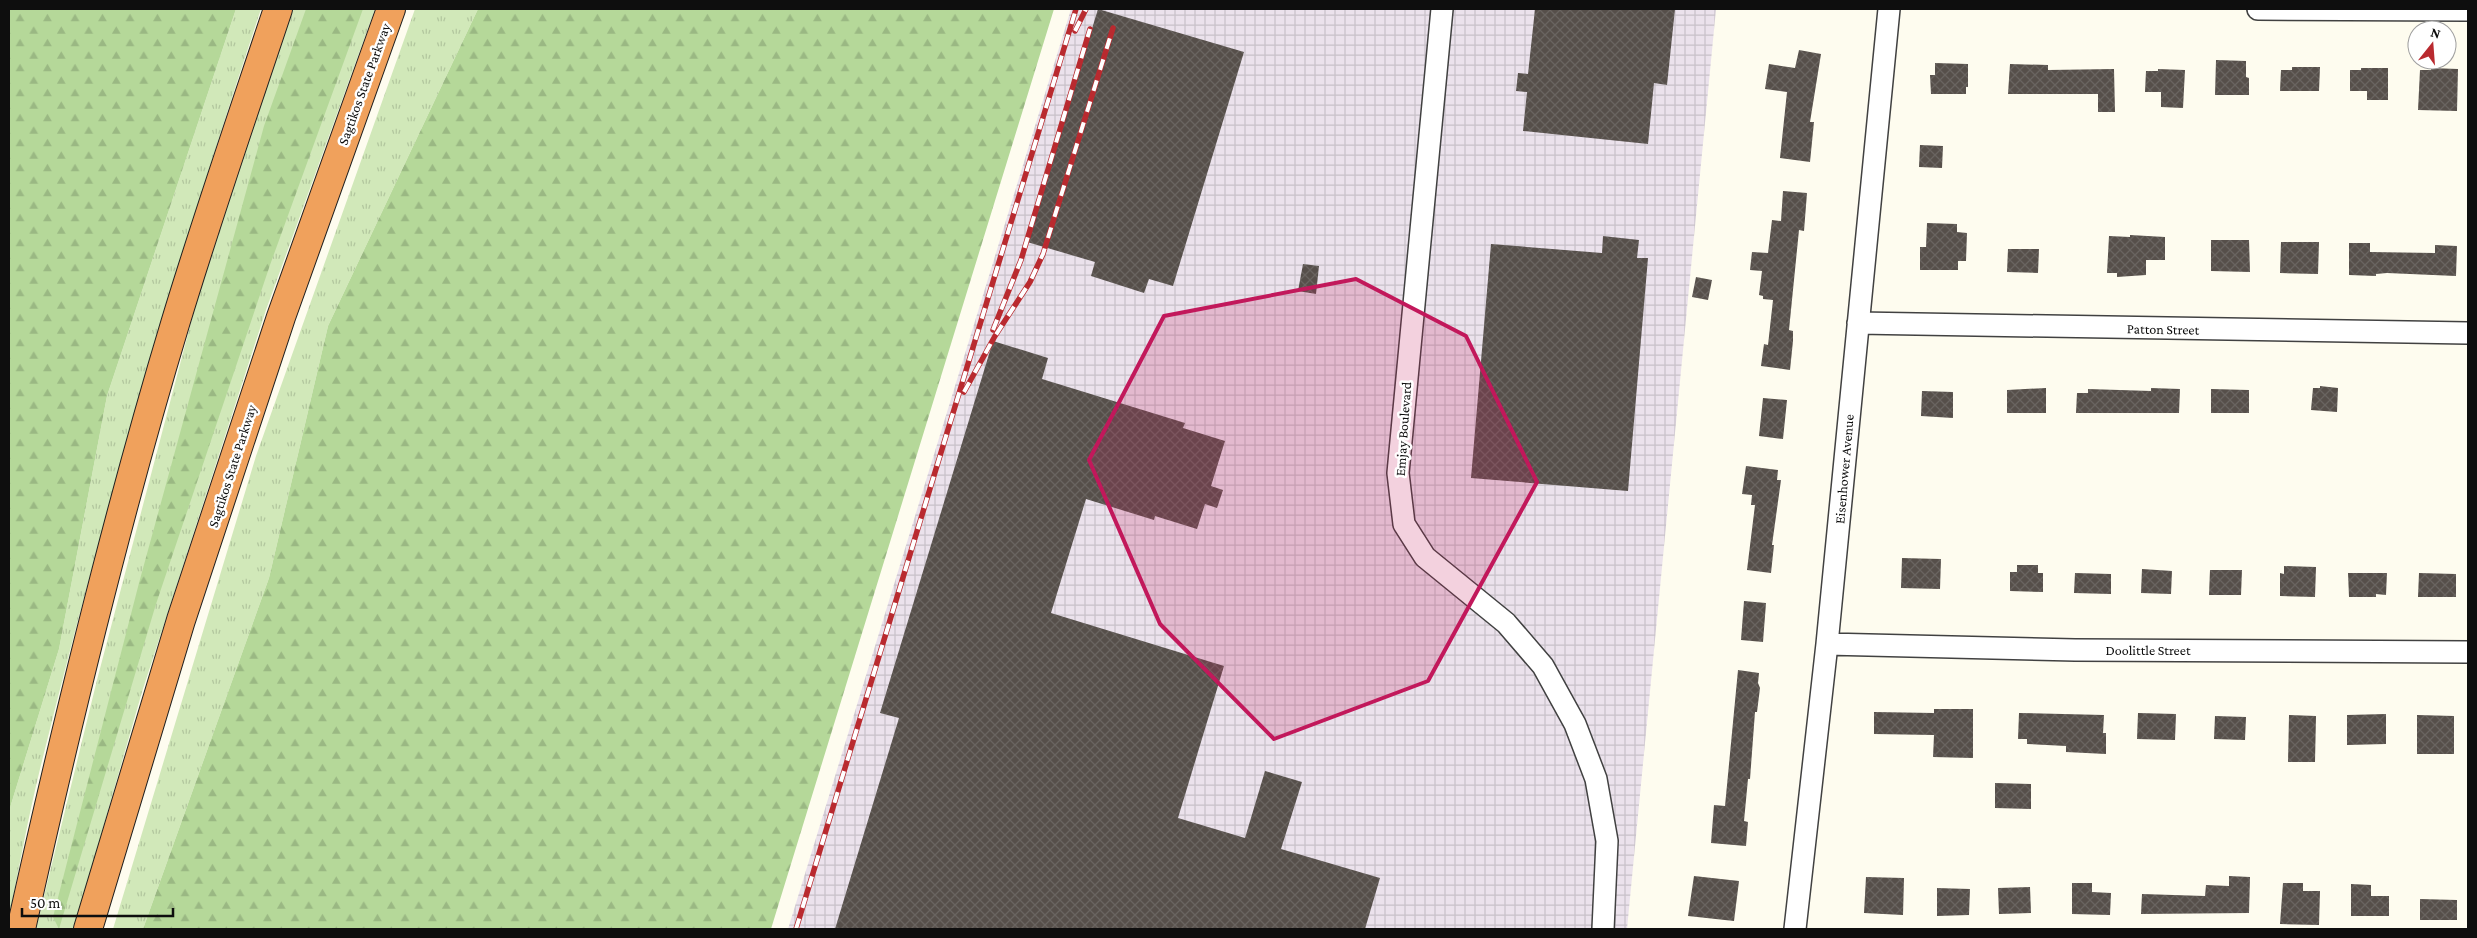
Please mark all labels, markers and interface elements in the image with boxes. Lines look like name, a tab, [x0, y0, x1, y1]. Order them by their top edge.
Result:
street label: Sagtikos State Parkway	[335, 20, 394, 147]
north arrow	[2407, 20, 2457, 70]
text: N	[2429, 24, 2443, 42]
street label: Patton Street	[2127, 320, 2200, 338]
street label: Emjay Boulevard	[1392, 381, 1415, 477]
street label: Sagtikos State Parkway	[205, 402, 260, 530]
street label: Eisenhower Avenue	[1831, 413, 1857, 525]
street label: Doolittle Street	[2105, 642, 2191, 658]
scale bar	[22, 886, 174, 918]
text: 50 m	[30, 895, 60, 911]

